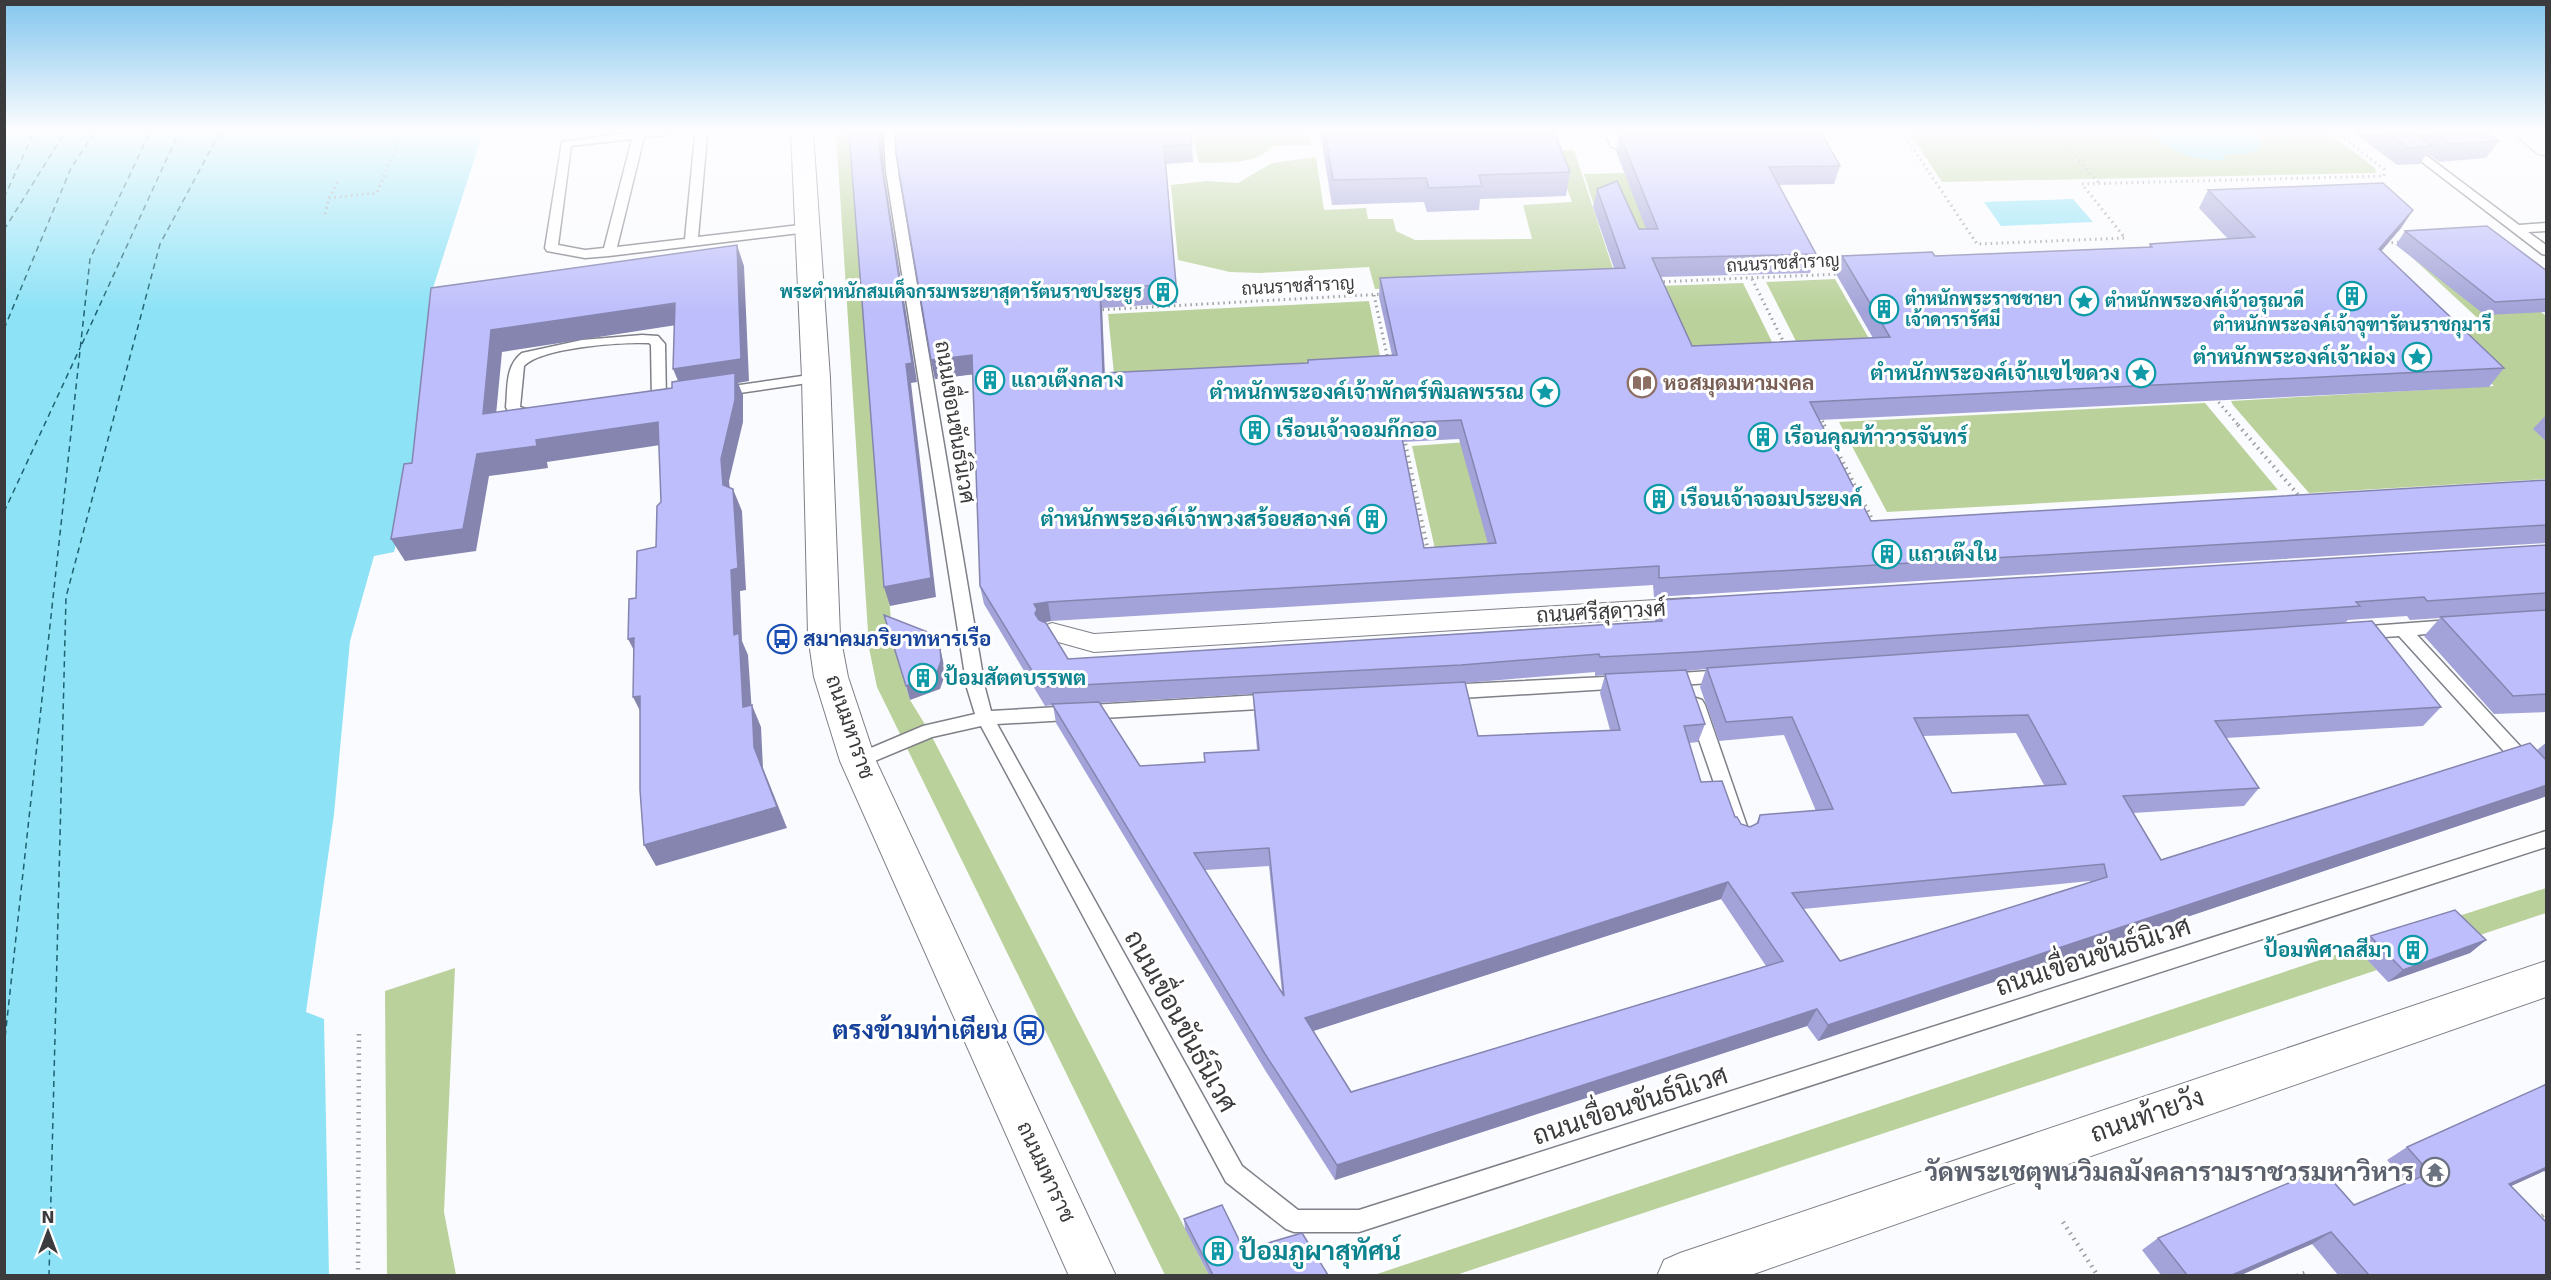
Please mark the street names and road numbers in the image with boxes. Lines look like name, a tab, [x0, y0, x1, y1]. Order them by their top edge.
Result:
street label: ถนนราชสำราญ	[1726, 249, 1840, 277]
street label: ถนนราชสำราญ	[1241, 272, 1355, 300]
street label: ถนนเขื่อนขันธ์นิเวศ	[930, 338, 988, 505]
street label: ถนนศรีสุดาวงศ์	[1536, 595, 1666, 629]
street label: ถนนมหาราช	[821, 672, 879, 782]
street label: ถนนเขื่อนขันธ์นิเวศ	[1990, 904, 2194, 1002]
street label: ถนนเขื่อนขันธ์นิเวศ	[1119, 921, 1250, 1117]
street label: ถนนเขื่อนขันธ์นิเวศ	[1527, 1053, 1731, 1151]
street label: ถนนท้ายวัง	[2086, 1081, 2208, 1148]
street label: ถนนมหาราช	[1012, 1118, 1080, 1226]

